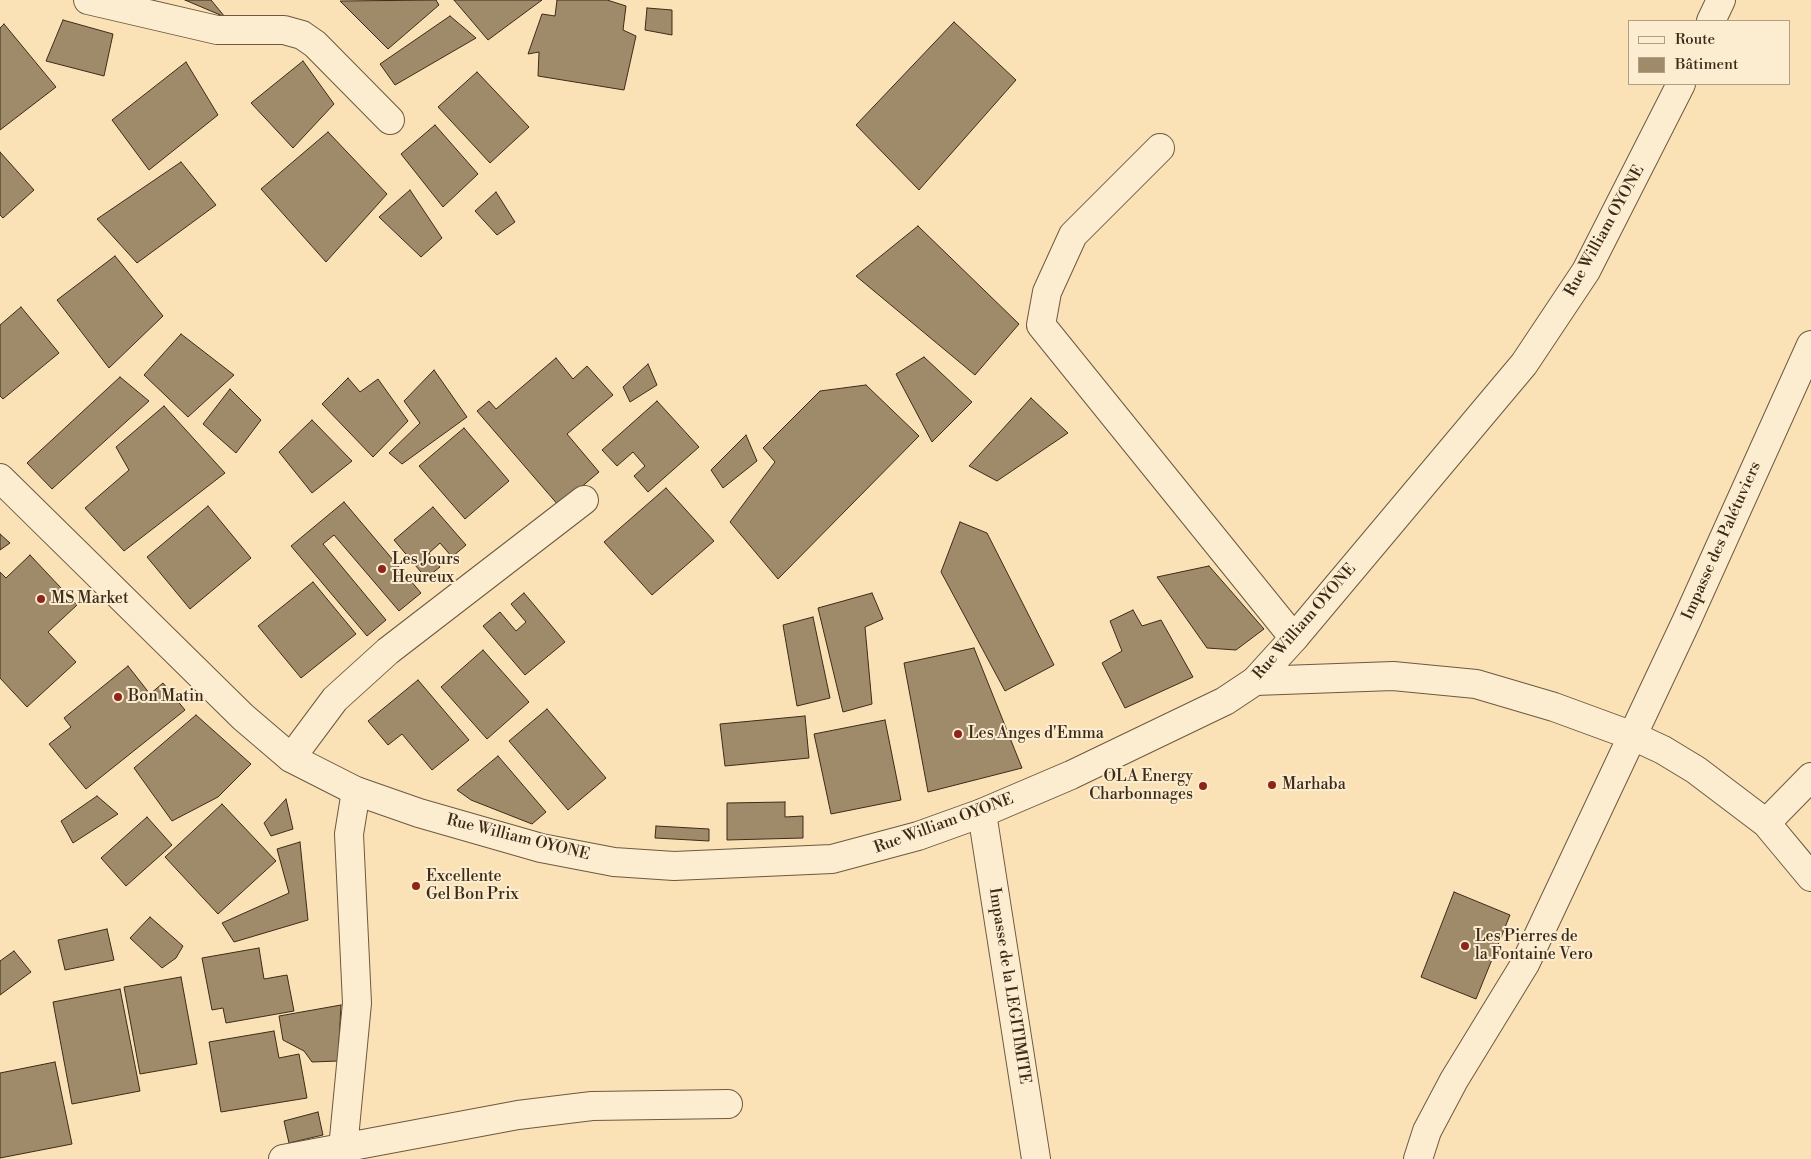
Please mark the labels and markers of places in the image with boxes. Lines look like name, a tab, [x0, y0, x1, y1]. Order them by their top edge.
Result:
place label: Les Jours Heureux	[392, 550, 460, 588]
marker: Les Jours Heureux	[376, 563, 388, 575]
place label: MS Market	[51, 589, 129, 609]
marker: MS Market	[35, 593, 47, 605]
place label: Bon Matin	[128, 687, 204, 707]
marker: Bon Matin	[112, 691, 124, 703]
place label: Les Anges d'Emma	[968, 724, 1104, 744]
marker: Les Anges d'Emma	[952, 728, 964, 740]
place label: OLA Energy Charbonnages	[1089, 767, 1193, 805]
place label: Marhaba	[1282, 775, 1346, 795]
marker: Marhaba	[1266, 779, 1278, 791]
marker: OLA Energy Charbonnages	[1197, 780, 1209, 792]
place label: Excellente Gel Bon Prix	[426, 867, 519, 905]
marker: Excellente Gel Bon Prix	[410, 880, 422, 892]
place label: Les Pierres de la Fontaine Vero	[1475, 927, 1593, 965]
marker: Les Pierres de la Fontaine Vero	[1459, 940, 1471, 952]

